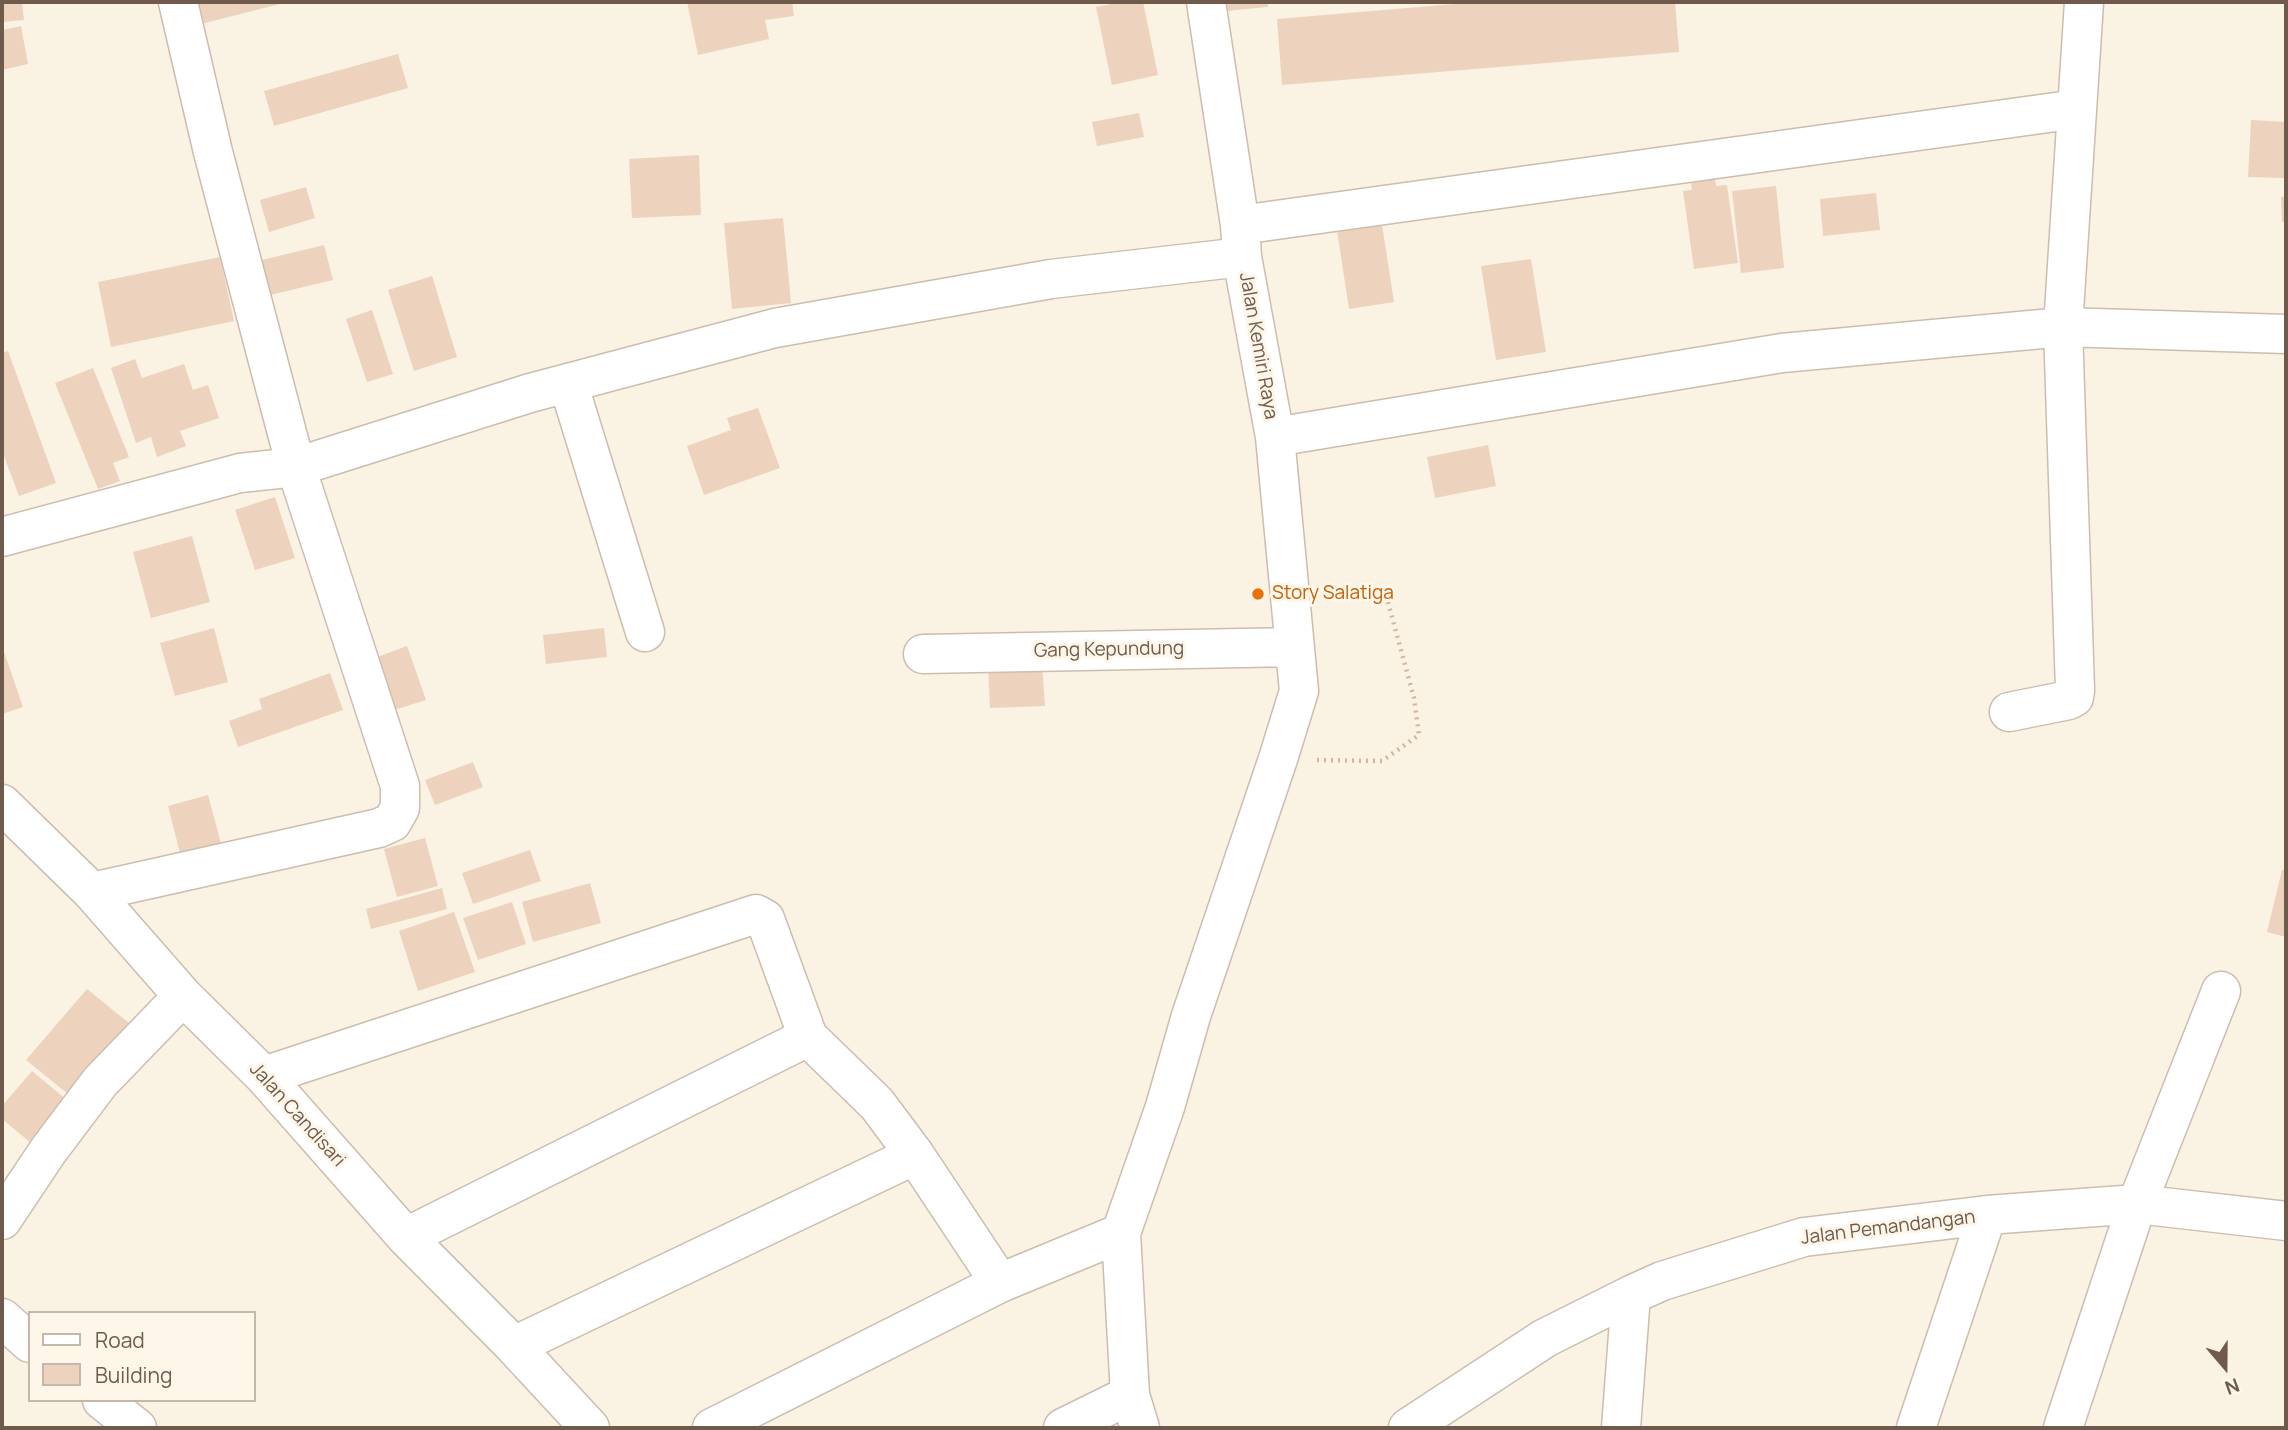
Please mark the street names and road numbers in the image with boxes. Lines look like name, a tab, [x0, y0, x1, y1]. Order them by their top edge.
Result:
street label: Jalan Kemiri Raya	[1234, 271, 1282, 421]
street label: Gang Kepundung	[1034, 637, 1184, 663]
street label: Jalan Candisari	[244, 1058, 350, 1172]
street label: Jalan Pemandangan	[1799, 1206, 1977, 1250]

